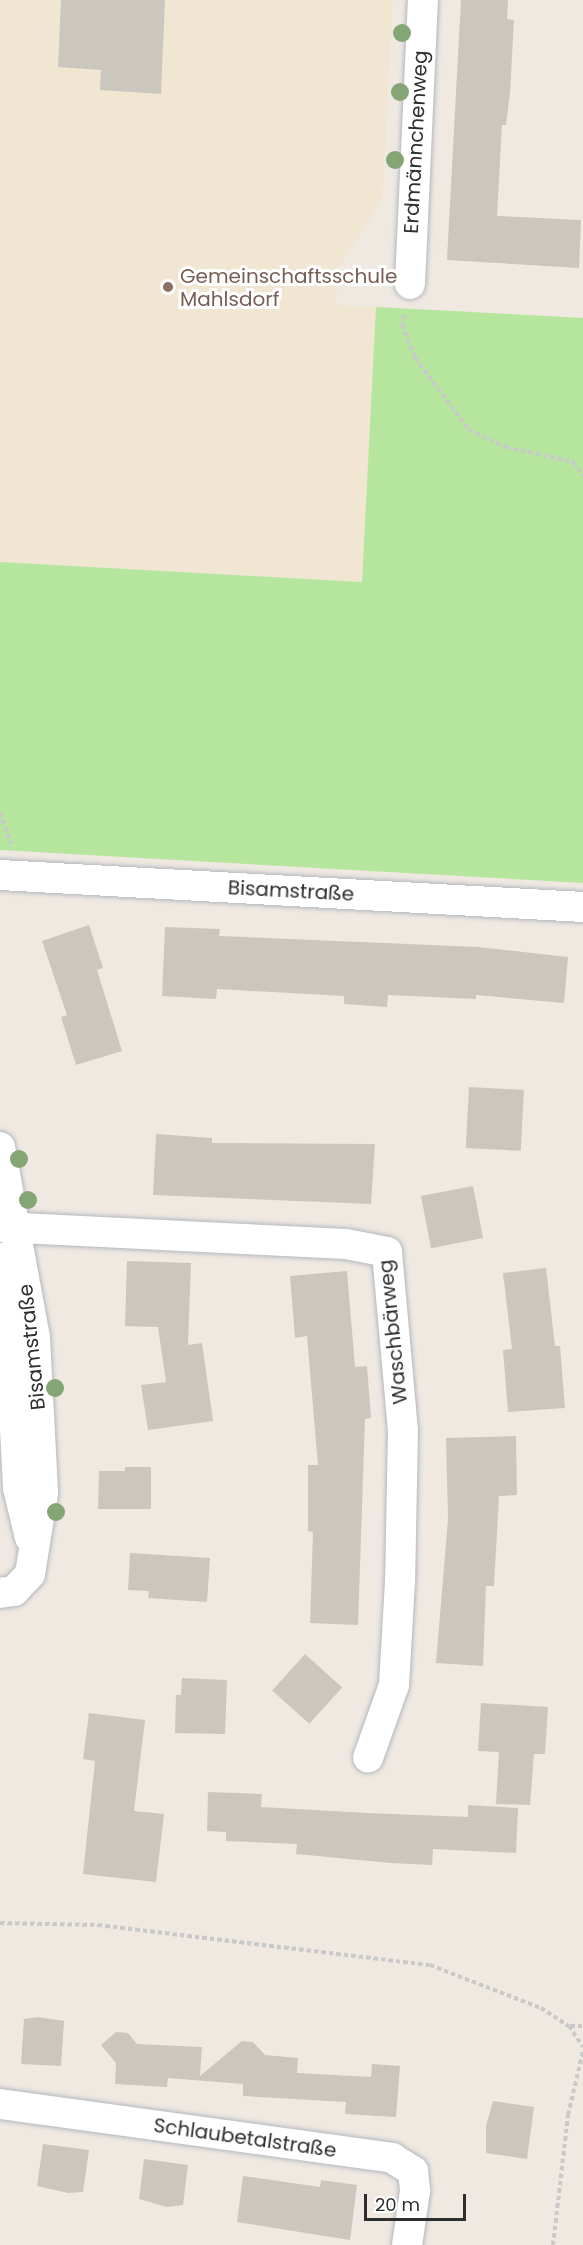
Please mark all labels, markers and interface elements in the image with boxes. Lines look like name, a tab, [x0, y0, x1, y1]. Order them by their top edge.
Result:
street label: Erdmännchenweg	[399, 50, 433, 234]
place label: Gemeinschaftsschule Mahlsdorf	[180, 264, 397, 311]
marker: Gemeinschaftsschule Mahlsdorf	[161, 280, 175, 294]
street label: Bisamstraße	[227, 876, 355, 906]
street label: Waschbärweg	[373, 1259, 413, 1405]
street label: Bisamstraße	[13, 1283, 51, 1411]
street label: Schlaubetalstraße	[152, 2113, 338, 2163]
scale bar	[367, 2182, 469, 2220]
text: 20 m	[375, 2192, 420, 2217]

